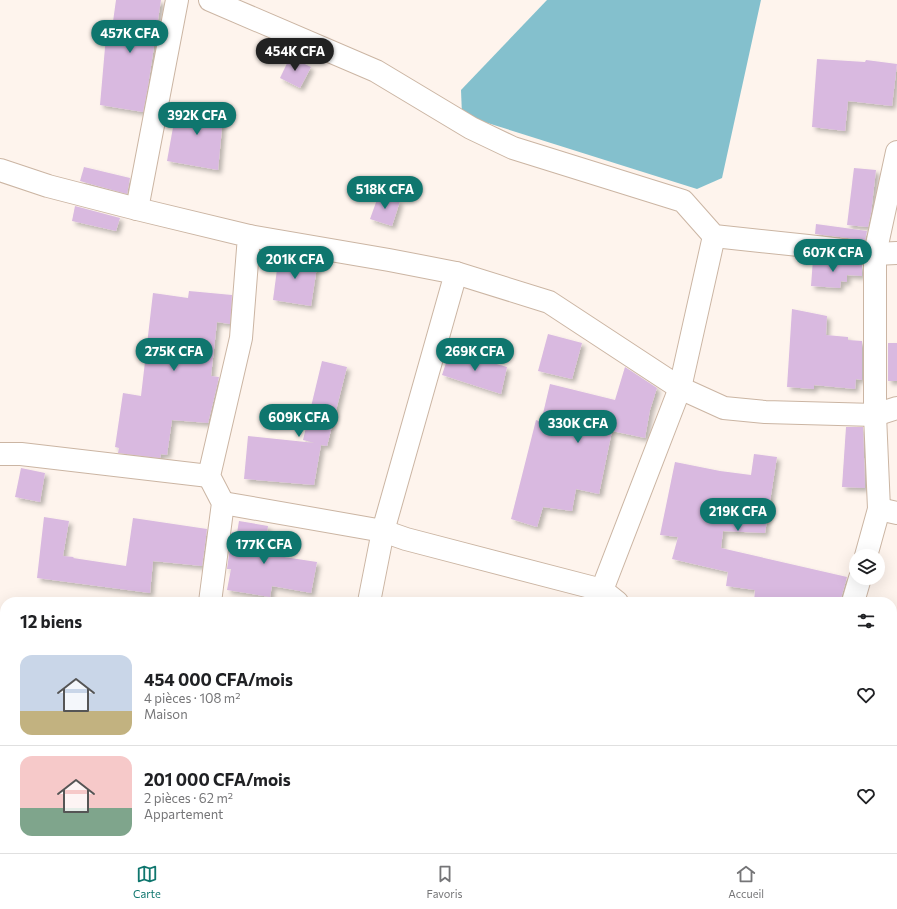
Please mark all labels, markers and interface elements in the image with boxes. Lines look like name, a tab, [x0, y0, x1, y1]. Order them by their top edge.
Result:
pin: 457K CFA	[89, 20, 171, 54]
text: 457K CFA	[100, 25, 160, 41]
pin: 454K CFA	[254, 38, 336, 72]
text: 454K CFA	[265, 43, 325, 59]
pin: 392K CFA	[156, 102, 238, 136]
text: 392K CFA	[167, 107, 227, 123]
pin: 518K CFA	[344, 176, 426, 210]
text: 518K CFA	[356, 181, 414, 197]
pin: 607K CFA	[792, 239, 874, 273]
text: 607K CFA	[803, 244, 863, 260]
pin: 201K CFA	[254, 246, 336, 280]
text: 201K CFA	[266, 251, 324, 267]
pin: 275K CFA	[133, 338, 215, 372]
pin: 269K CFA	[434, 338, 516, 372]
text: 275K CFA	[145, 343, 203, 359]
text: 269K CFA	[445, 343, 505, 359]
pin: 609K CFA	[258, 404, 340, 438]
text: 609K CFA	[268, 409, 330, 425]
pin: 330K CFA	[537, 410, 619, 444]
text: 330K CFA	[548, 415, 608, 431]
pin: 219K CFA	[697, 498, 779, 532]
text: 219K CFA	[709, 503, 767, 519]
pin: 177K CFA	[223, 531, 305, 565]
text: 177K CFA	[236, 536, 292, 552]
map controls	[849, 549, 885, 585]
button: layers	[849, 549, 885, 585]
icon: filters	[855, 610, 877, 632]
text: 12 biens	[20, 611, 82, 632]
text: 454 000 CFA/mois	[144, 669, 293, 690]
icon: home	[52, 671, 100, 719]
icon: heart	[855, 684, 877, 706]
text: 4 pièces · 108 m²	[144, 690, 240, 706]
text: Maison	[144, 706, 188, 722]
text: 201 000 CFA/mois	[144, 769, 291, 790]
icon: home	[52, 772, 100, 820]
icon: heart	[855, 785, 877, 807]
text: 2 pièces · 62 m²	[144, 790, 233, 806]
text: Appartement	[144, 806, 223, 822]
tab: Carte	[133, 863, 161, 900]
tab: Favoris	[427, 863, 463, 900]
tab: Accueil	[728, 863, 764, 900]

